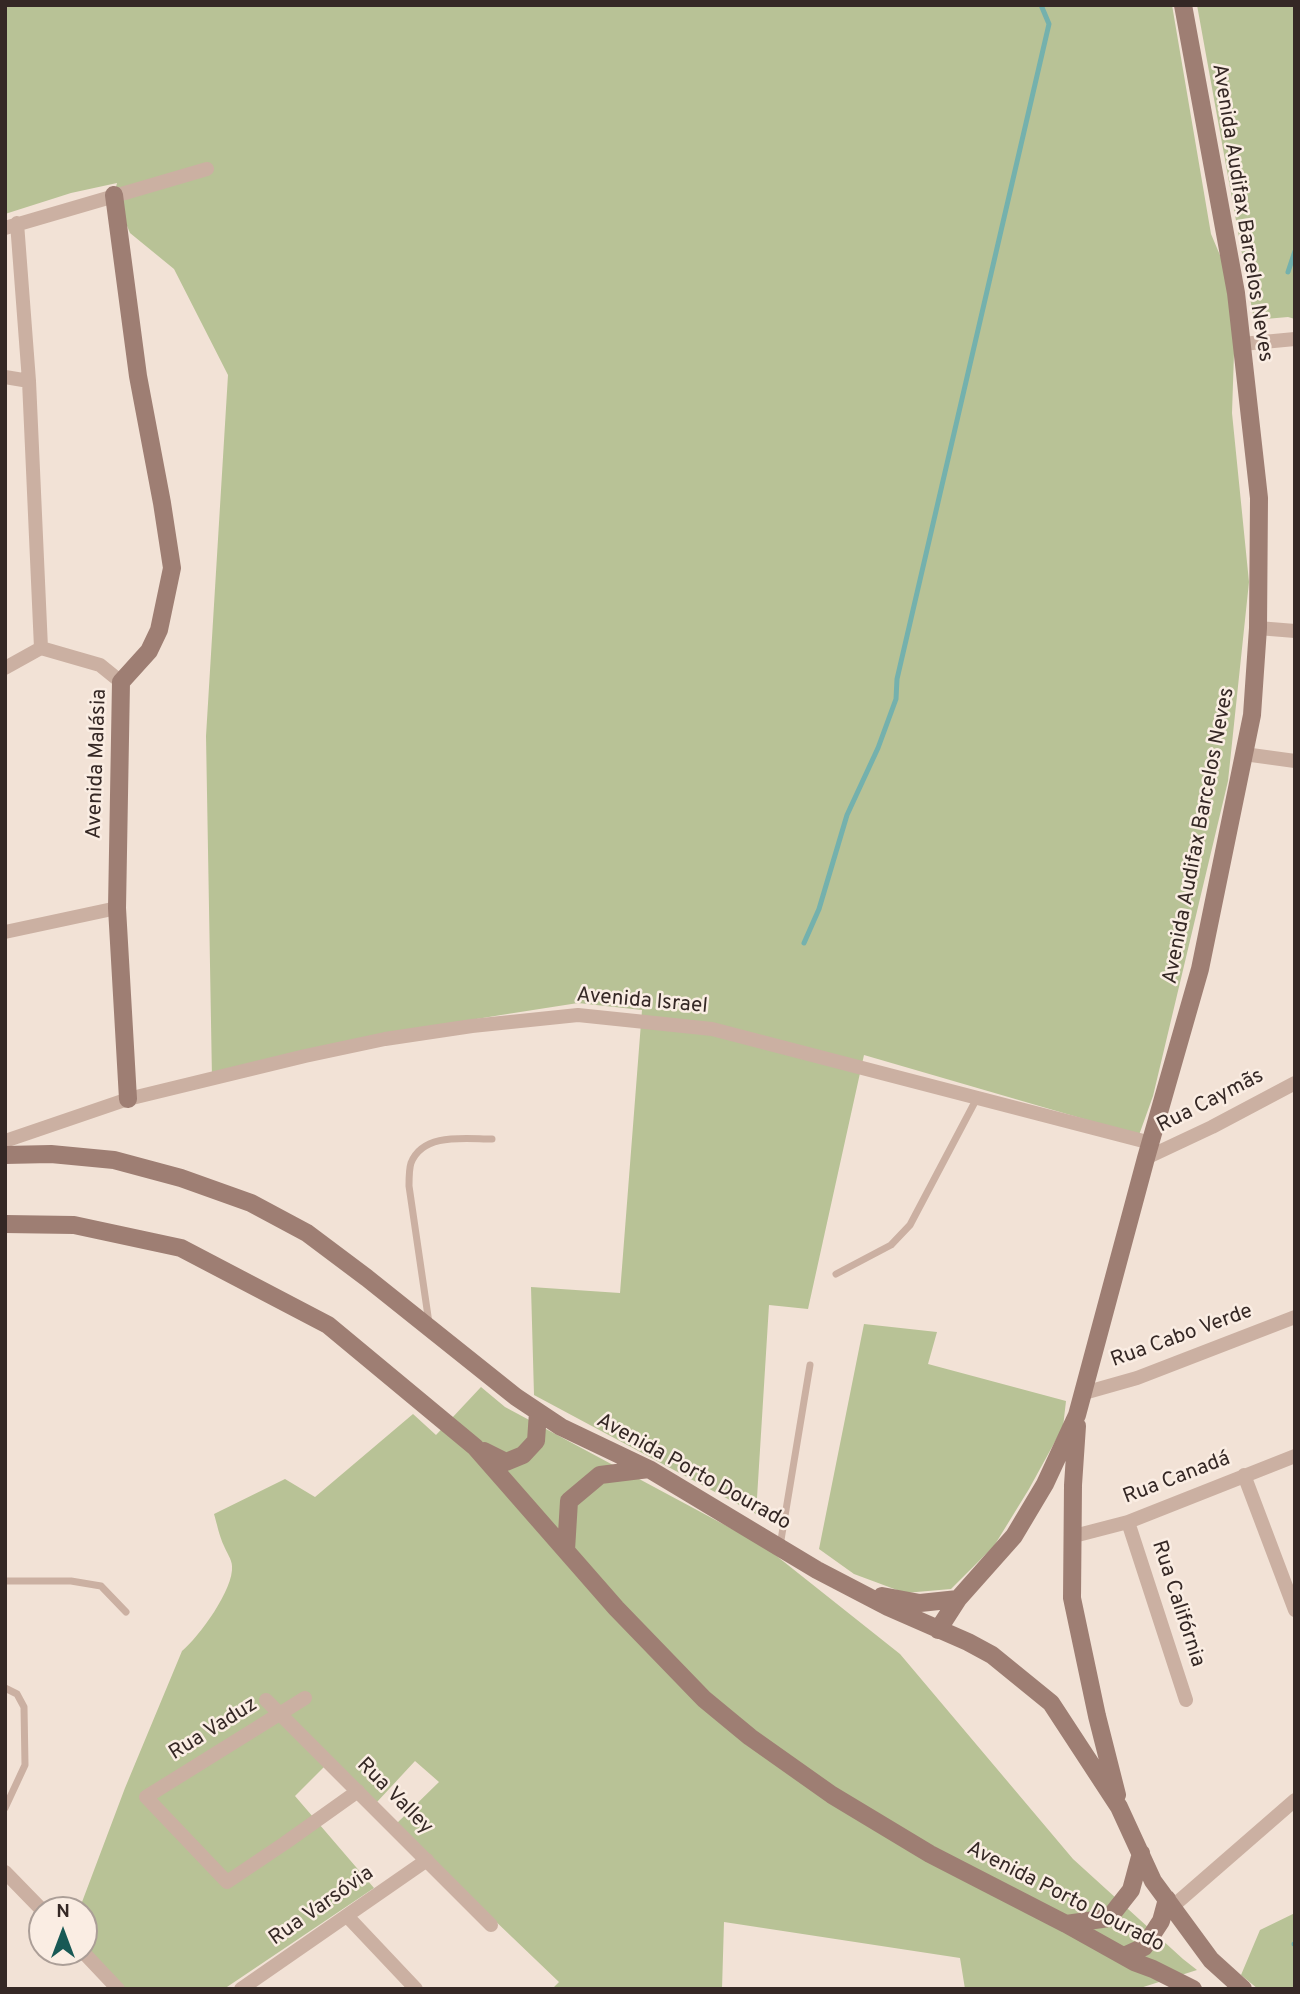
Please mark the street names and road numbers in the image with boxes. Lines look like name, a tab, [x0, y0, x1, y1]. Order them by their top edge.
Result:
street label: Avenida Audifax Barcelos Neves	[1205, 62, 1277, 364]
street label: Avenida Audifax Barcelos Neves	[1159, 686, 1241, 986]
street label: Avenida Malásia	[83, 688, 113, 840]
street label: Avenida Israel	[575, 984, 709, 1020]
street label: Rua Caymãs	[1154, 1064, 1268, 1140]
street label: Rua Cabo Verde	[1108, 1300, 1256, 1374]
street label: Avenida Porto Dourado	[591, 1409, 795, 1537]
street label: Rua Canadá	[1120, 1447, 1234, 1511]
street label: Rua Califórnia	[1145, 1538, 1209, 1670]
street label: Rua Vaduz	[165, 1693, 263, 1767]
street label: Rua Valley	[350, 1753, 438, 1841]
street label: Avenida Porto Dourado	[962, 1837, 1168, 1959]
street label: Rua Varsóvia	[265, 1862, 379, 1952]

